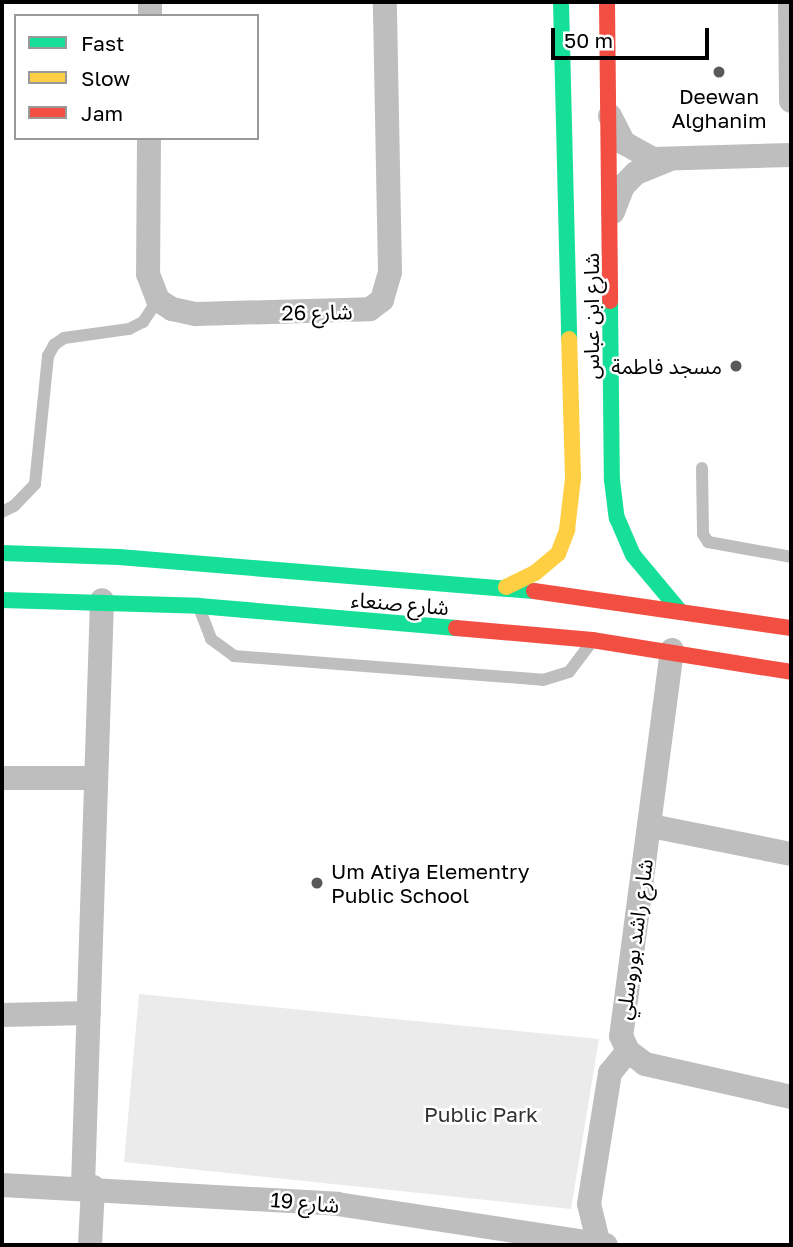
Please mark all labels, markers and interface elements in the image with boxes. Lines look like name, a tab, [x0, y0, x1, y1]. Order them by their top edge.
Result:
legend	[14, 14, 259, 140]
scale bar	[555, 14, 712, 58]
text: 50 m	[564, 27, 613, 53]
text: Fast	[81, 30, 124, 56]
marker: Deewan Alghanim	[711, 64, 727, 80]
text: Slow	[81, 65, 130, 91]
place label: Deewan Alghanim	[672, 83, 766, 133]
text: Jam	[81, 100, 123, 126]
street label: شارع ابن عباس	[578, 253, 604, 379]
street label: شارع 26	[281, 299, 353, 325]
place label: مسجد فاطمة	[611, 353, 722, 379]
marker: مسجد فاطمة	[728, 358, 744, 374]
street label: شارع صنعاء	[350, 586, 450, 620]
street label: شارع راشد بوروسلي	[610, 857, 658, 1021]
place label: Um Atiya Elementry Public School	[331, 858, 530, 908]
marker: Um Atiya Elementry Public School	[309, 875, 325, 891]
park label: Public Park	[424, 1101, 538, 1127]
street label: شارع 19	[269, 1186, 341, 1218]

